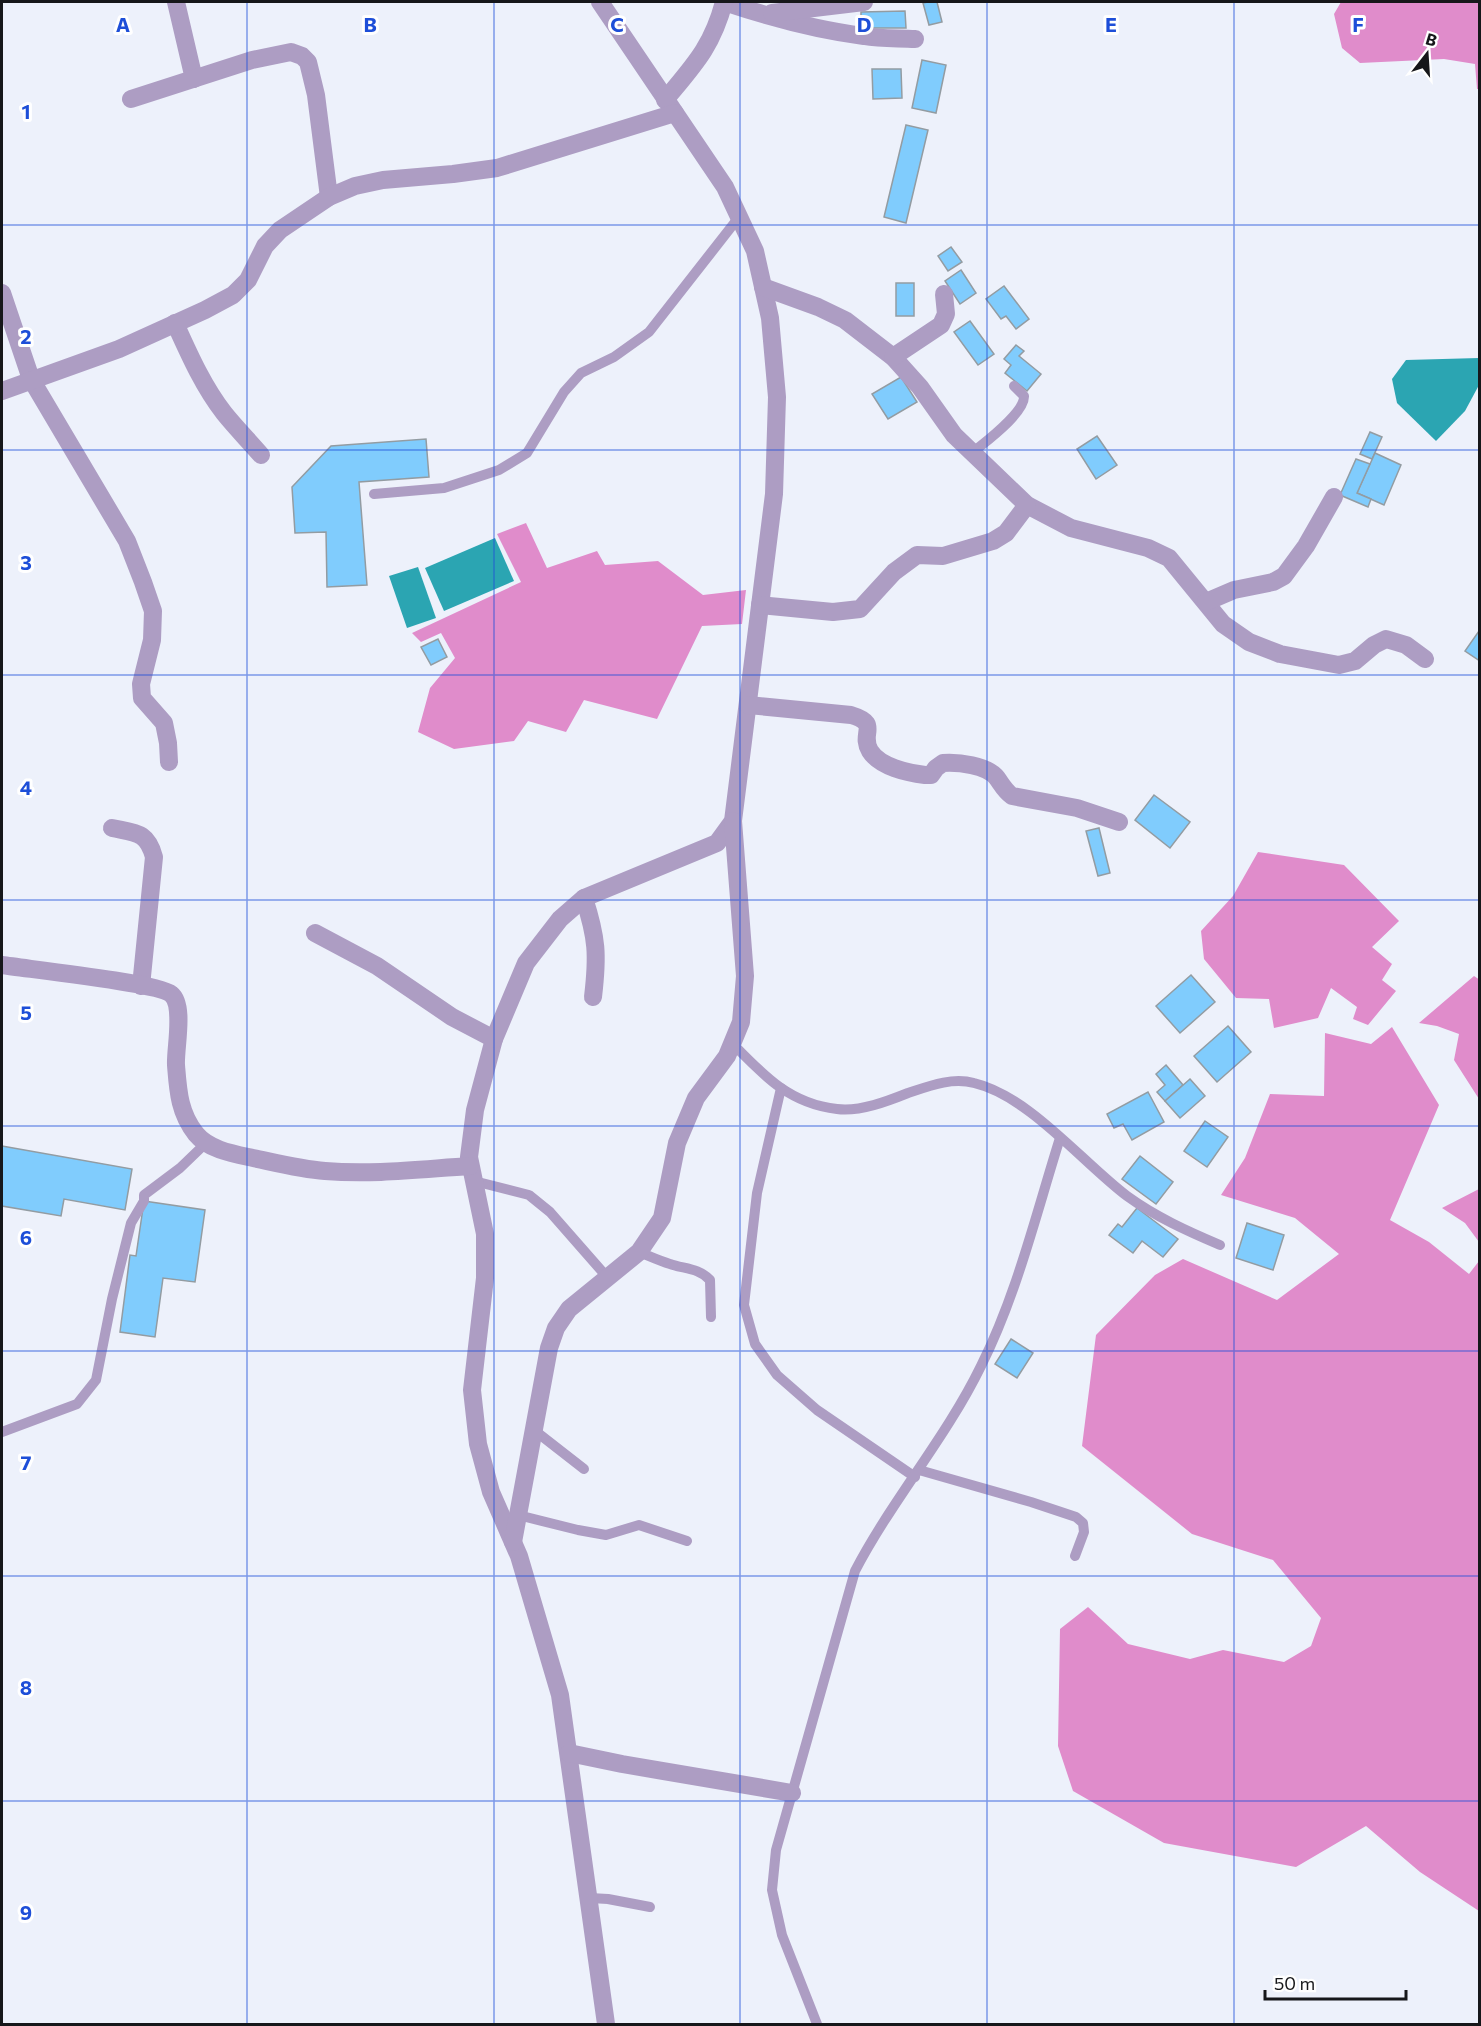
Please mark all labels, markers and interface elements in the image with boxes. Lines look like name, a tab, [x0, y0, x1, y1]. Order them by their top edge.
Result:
text: A	[116, 12, 130, 36]
text: B	[363, 12, 377, 36]
text: C	[610, 12, 624, 36]
text: D	[857, 12, 871, 36]
text: E	[1105, 12, 1117, 36]
text: F	[1352, 12, 1364, 36]
north arrow	[1397, 24, 1457, 84]
text: B	[1424, 29, 1440, 50]
text: 1	[21, 99, 31, 123]
text: 2	[20, 324, 32, 348]
text: 3	[20, 550, 32, 574]
text: 4	[20, 775, 32, 799]
text: 5	[20, 1000, 32, 1024]
text: 6	[20, 1225, 32, 1249]
text: 7	[21, 1450, 32, 1474]
text: 8	[20, 1675, 32, 1699]
text: 9	[20, 1900, 32, 1924]
scale bar	[1265, 1963, 1406, 2001]
text: 50 m	[1274, 1972, 1315, 1994]

